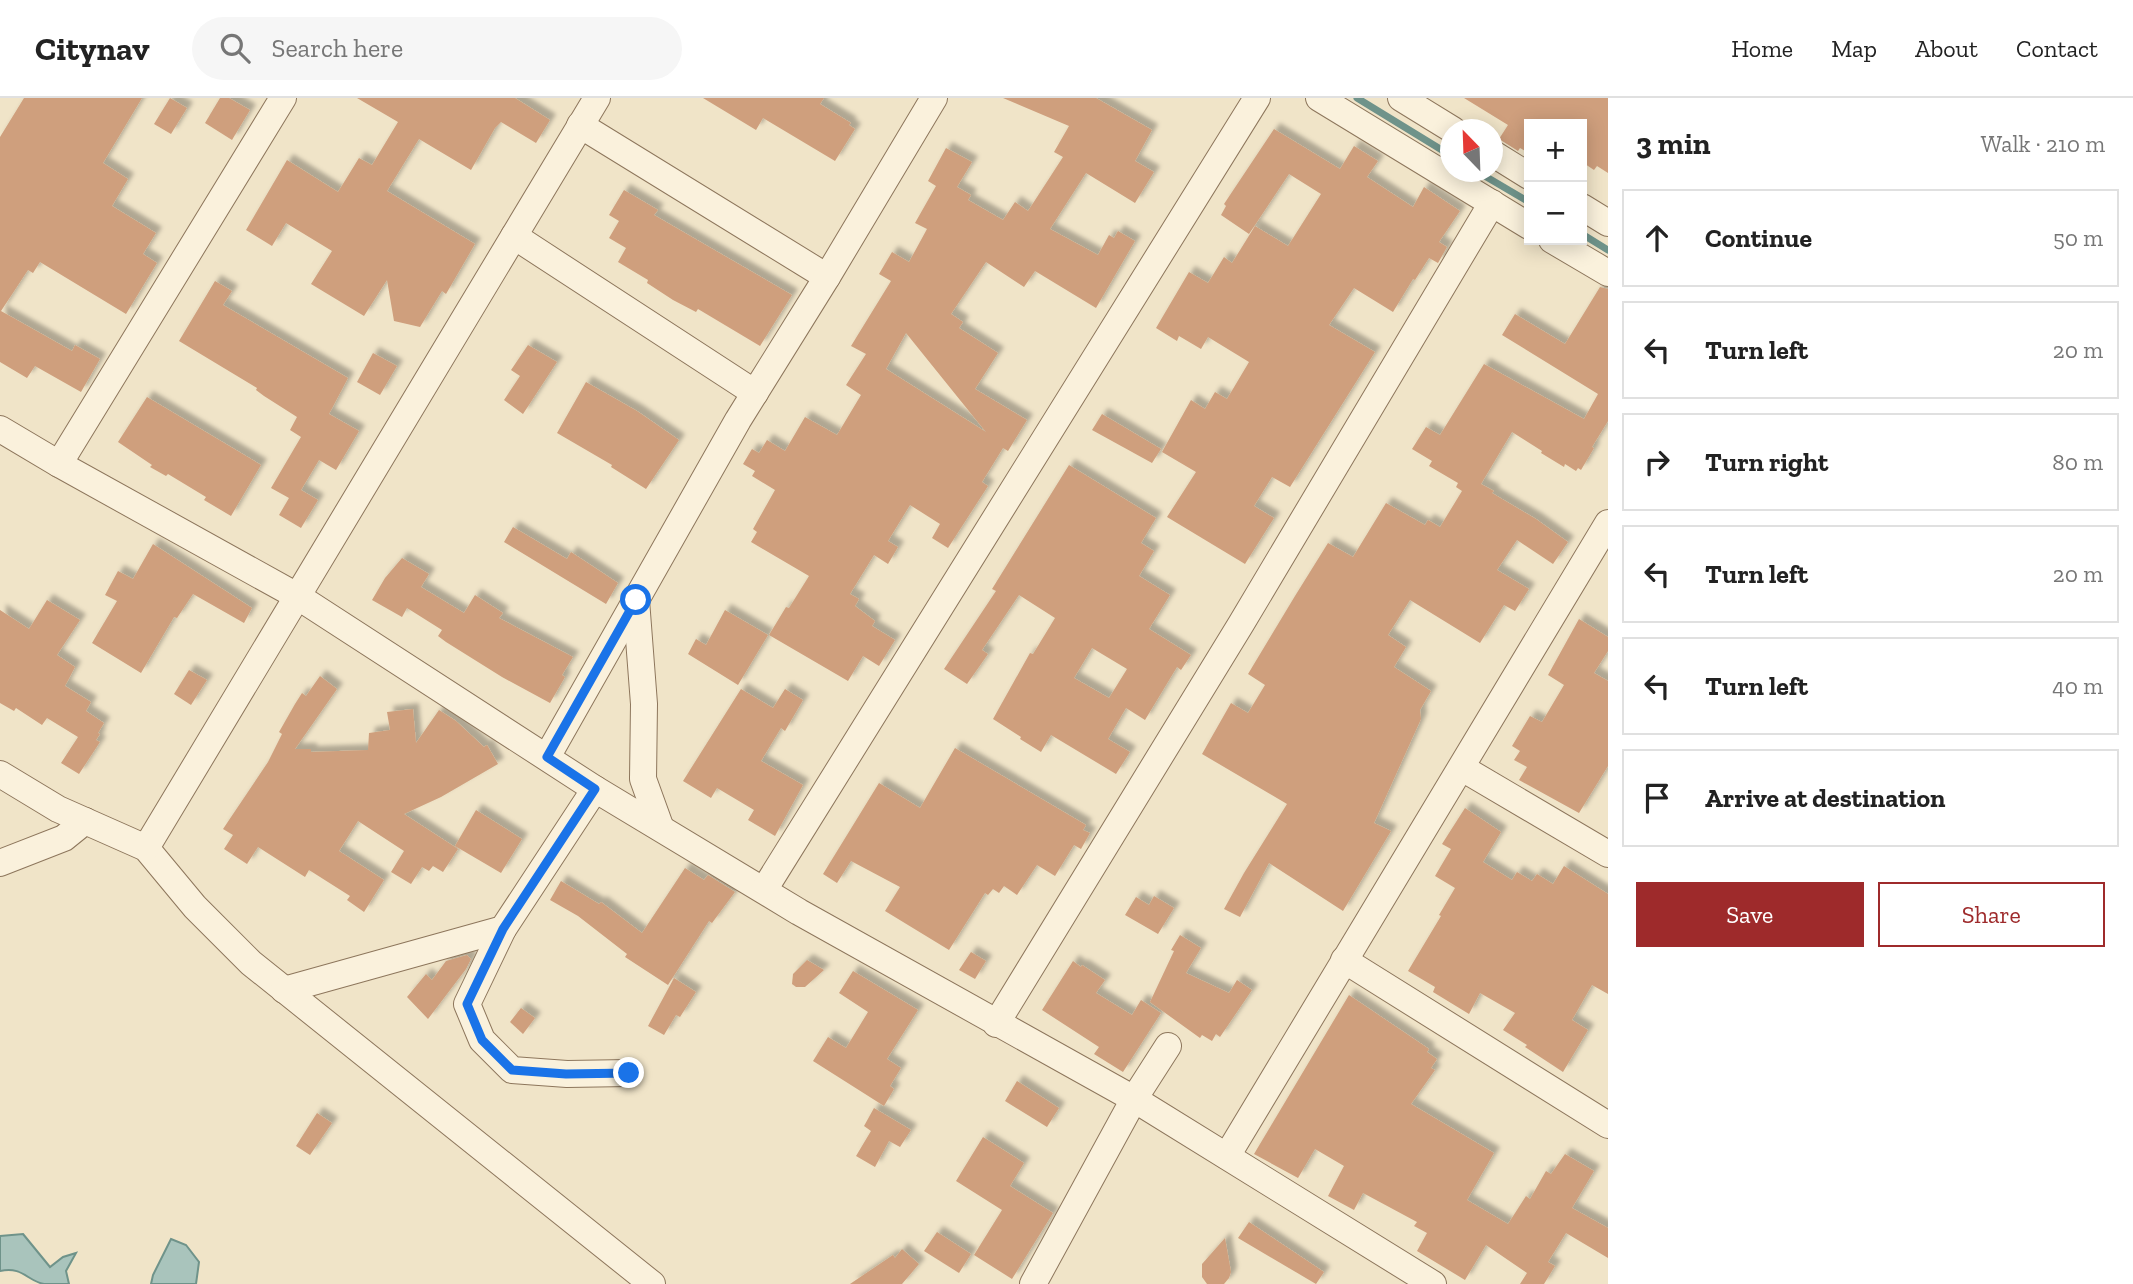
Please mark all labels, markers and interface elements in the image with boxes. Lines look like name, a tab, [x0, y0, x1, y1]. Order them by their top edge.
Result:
search box	[192, 17, 682, 80]
text: Citynav	[35, 29, 150, 68]
icon: search	[216, 29, 254, 67]
text: Search here	[272, 32, 403, 64]
text: Home	[1731, 34, 1793, 63]
text: Map	[1831, 34, 1877, 63]
text: About	[1915, 34, 1978, 63]
text: Contact	[2016, 34, 2098, 63]
north arrow	[1440, 119, 1503, 182]
map controls	[1524, 119, 1587, 245]
button: +	[1524, 119, 1587, 182]
text: 3 min	[1636, 126, 1711, 162]
text: Walk · 210 m	[1981, 130, 2105, 158]
button: −	[1524, 182, 1587, 245]
icon: ahead	[1638, 219, 1676, 257]
text: Continue	[1705, 222, 1812, 254]
text: 50 m	[2053, 224, 2103, 252]
icon: left	[1638, 331, 1676, 369]
text: Turn left	[1705, 334, 1808, 366]
text: 20 m	[2053, 336, 2103, 364]
icon: right	[1638, 443, 1676, 481]
text: Turn right	[1705, 446, 1828, 478]
text: 80 m	[2052, 448, 2103, 476]
icon: left	[1638, 555, 1676, 593]
text: Turn left	[1705, 558, 1808, 590]
text: 20 m	[2053, 560, 2103, 588]
route start	[620, 584, 651, 615]
icon: left	[1638, 667, 1676, 705]
text: Turn left	[1705, 670, 1808, 702]
text: 40 m	[2052, 672, 2103, 700]
icon: arrive	[1638, 779, 1676, 817]
text: Arrive at destination	[1705, 782, 1945, 814]
button: Save	[1636, 882, 1864, 947]
button: Share	[1878, 882, 2105, 947]
route end	[613, 1057, 644, 1088]

